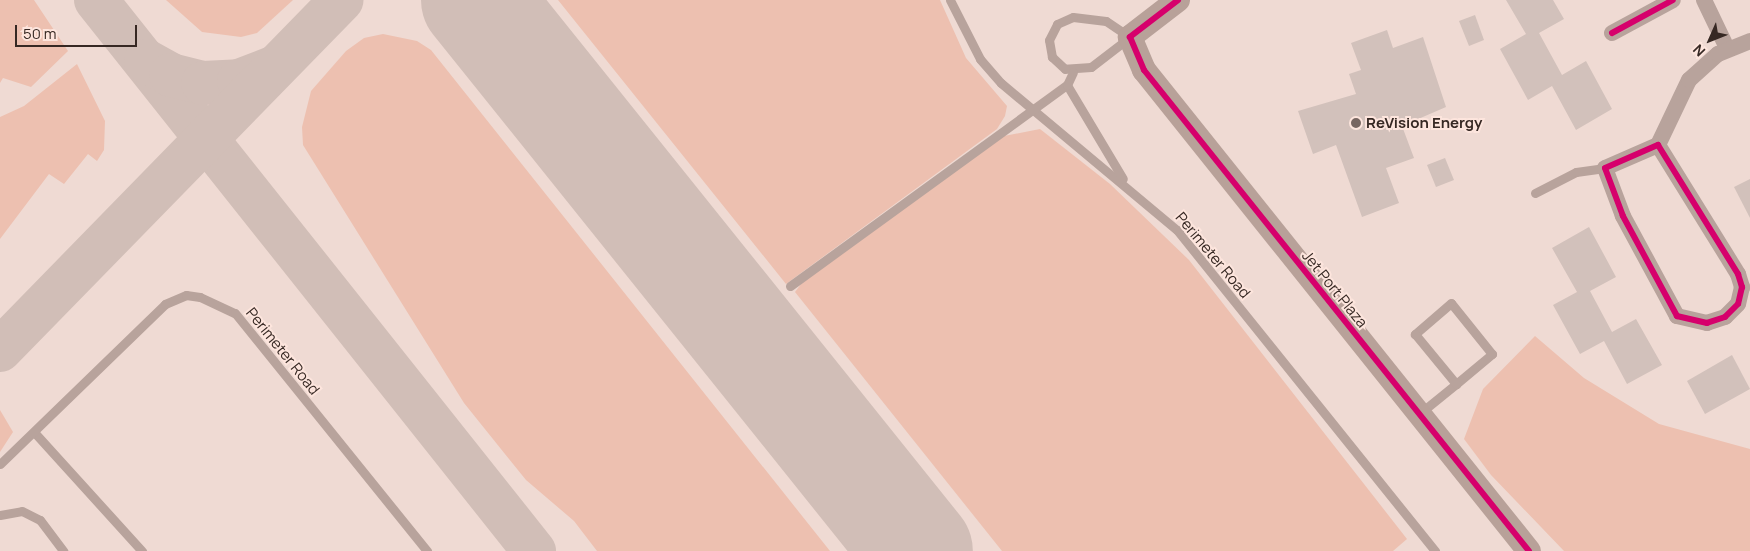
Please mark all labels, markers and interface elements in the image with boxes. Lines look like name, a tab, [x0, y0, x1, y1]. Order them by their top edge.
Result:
scale bar	[18, 15, 140, 47]
north arrow	[1685, 15, 1735, 65]
text: 50 m	[23, 23, 57, 44]
text: N	[1689, 41, 1709, 61]
place label: ReVision Energy	[1366, 114, 1482, 132]
marker: ReVision Energy	[1350, 117, 1362, 129]
street label: Perimeter Road	[1172, 208, 1254, 302]
street label: Jet Port Plaza	[1299, 247, 1371, 331]
street label: Perimeter Road	[242, 304, 324, 398]

